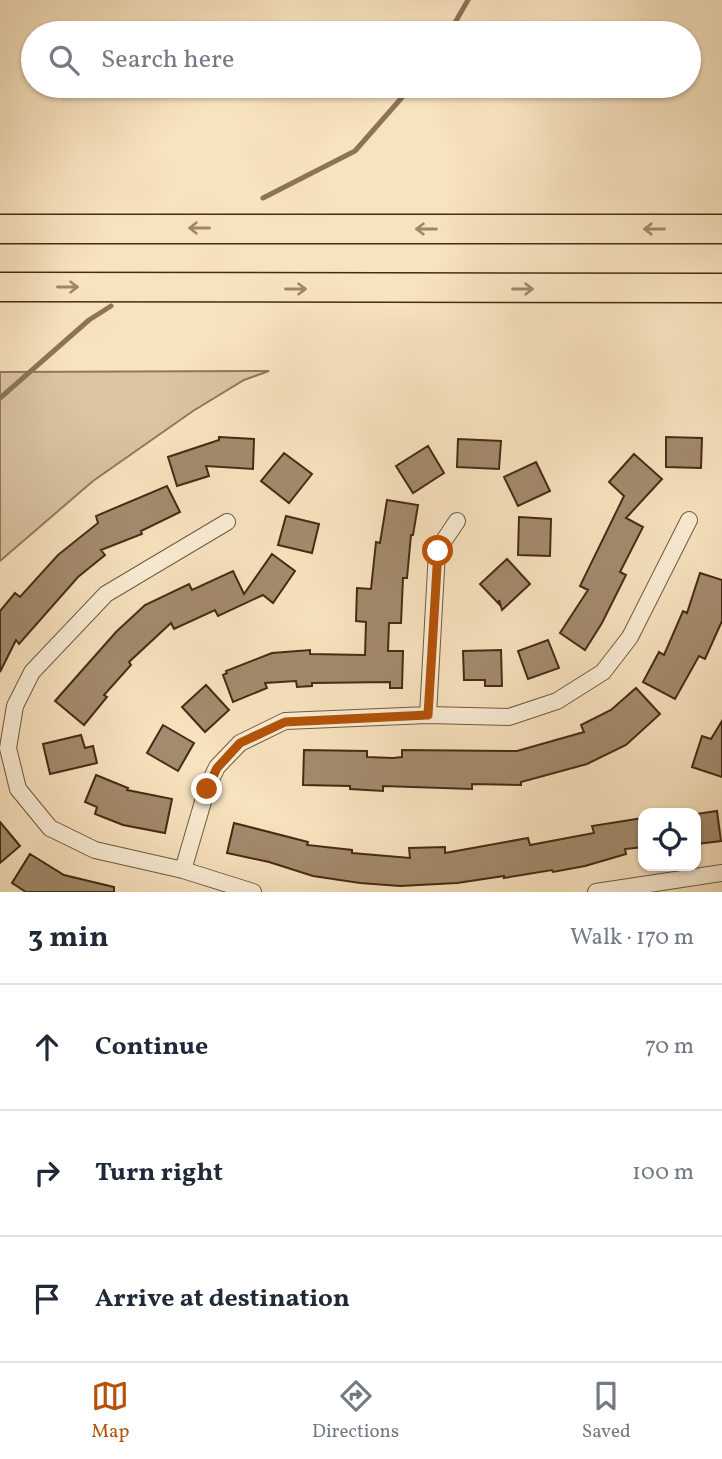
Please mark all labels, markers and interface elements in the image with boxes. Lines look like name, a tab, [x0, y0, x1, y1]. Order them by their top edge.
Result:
search box	[21, 21, 701, 98]
icon: search	[45, 41, 83, 79]
text: Search here	[101, 42, 234, 78]
one-way arrow	[188, 221, 211, 235]
one-way arrow	[415, 222, 438, 236]
one-way arrow	[643, 222, 666, 236]
one-way arrow	[56, 280, 79, 294]
one-way arrow	[284, 282, 307, 296]
one-way arrow	[511, 282, 534, 296]
route start	[422, 535, 453, 566]
route end	[191, 773, 222, 804]
map controls	[638, 808, 701, 871]
button: locate	[638, 808, 701, 871]
text: 3 min	[28, 917, 109, 959]
text: Walk · 170 m	[570, 922, 694, 954]
icon: ahead	[28, 1028, 66, 1066]
text: Continue	[95, 1029, 208, 1065]
text: 70 m	[645, 1031, 694, 1063]
icon: right	[28, 1154, 66, 1192]
text: Turn right	[95, 1155, 223, 1191]
text: 100 m	[632, 1157, 694, 1189]
icon: arrive	[28, 1280, 66, 1318]
text: Arrive at destination	[95, 1281, 350, 1317]
tab: Map	[91, 1377, 129, 1445]
tab: Directions	[312, 1377, 399, 1445]
tab: Saved	[582, 1377, 631, 1445]

